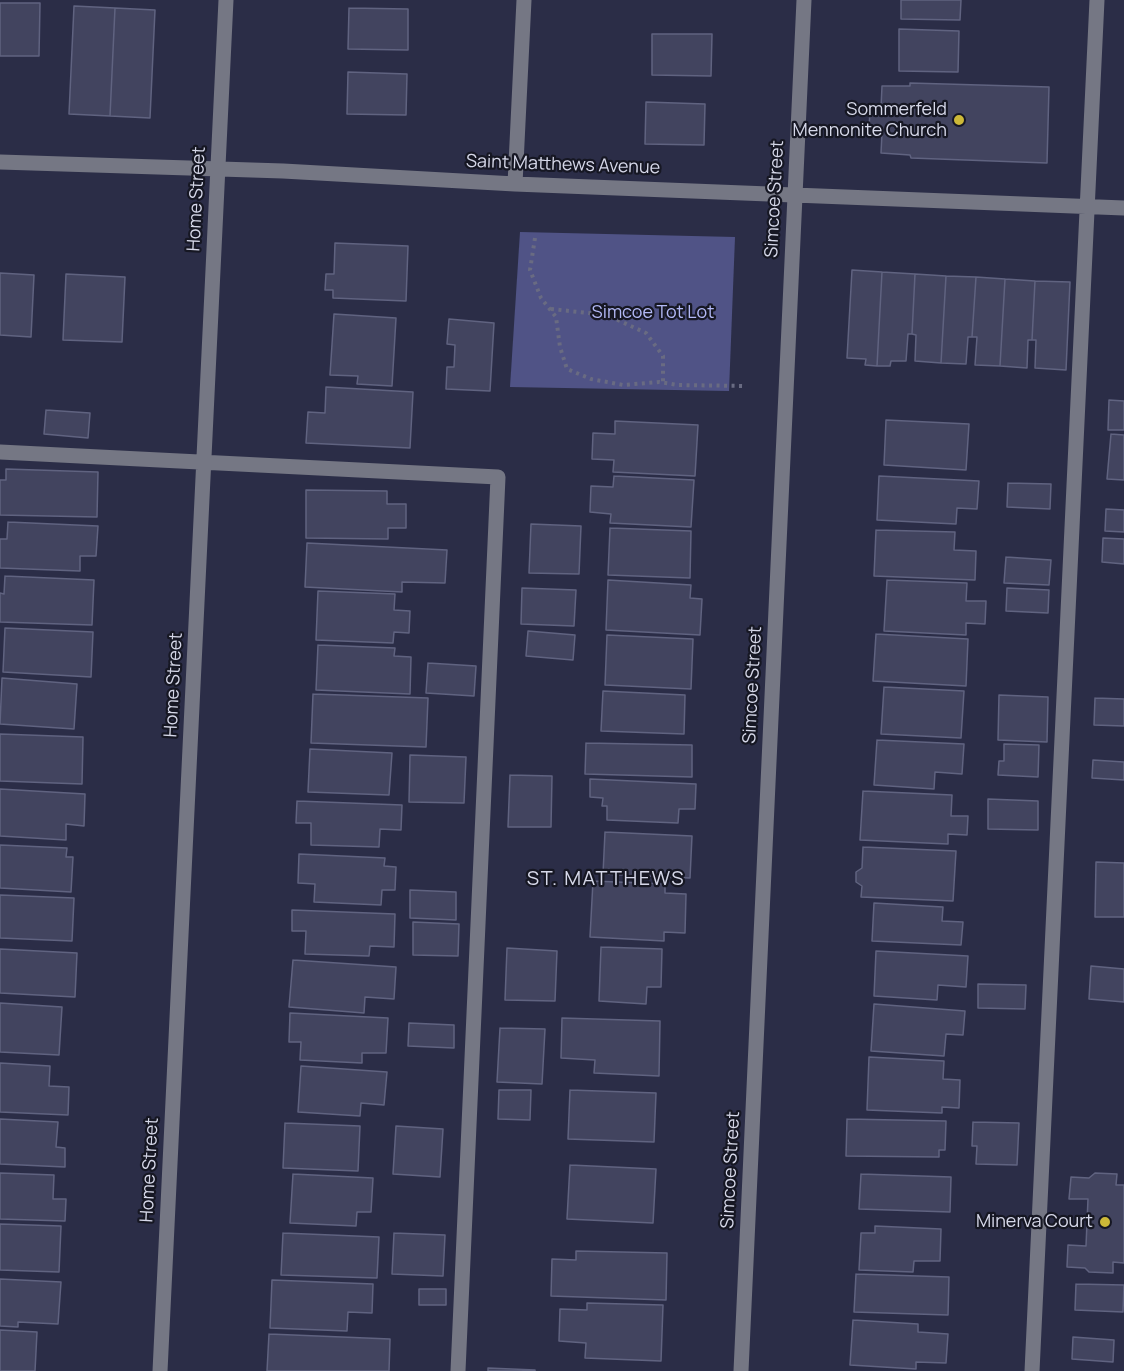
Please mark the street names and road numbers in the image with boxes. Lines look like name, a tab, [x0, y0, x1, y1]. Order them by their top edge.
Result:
street label: Simcoe Street	[761, 140, 789, 258]
street label: Home Street	[183, 146, 211, 252]
street label: Saint Matthews Avenue	[466, 151, 660, 179]
street label: Simcoe Street	[739, 626, 767, 744]
street label: Home Street	[160, 632, 188, 738]
street label: Simcoe Street	[717, 1111, 745, 1229]
street label: Home Street	[136, 1117, 164, 1223]

